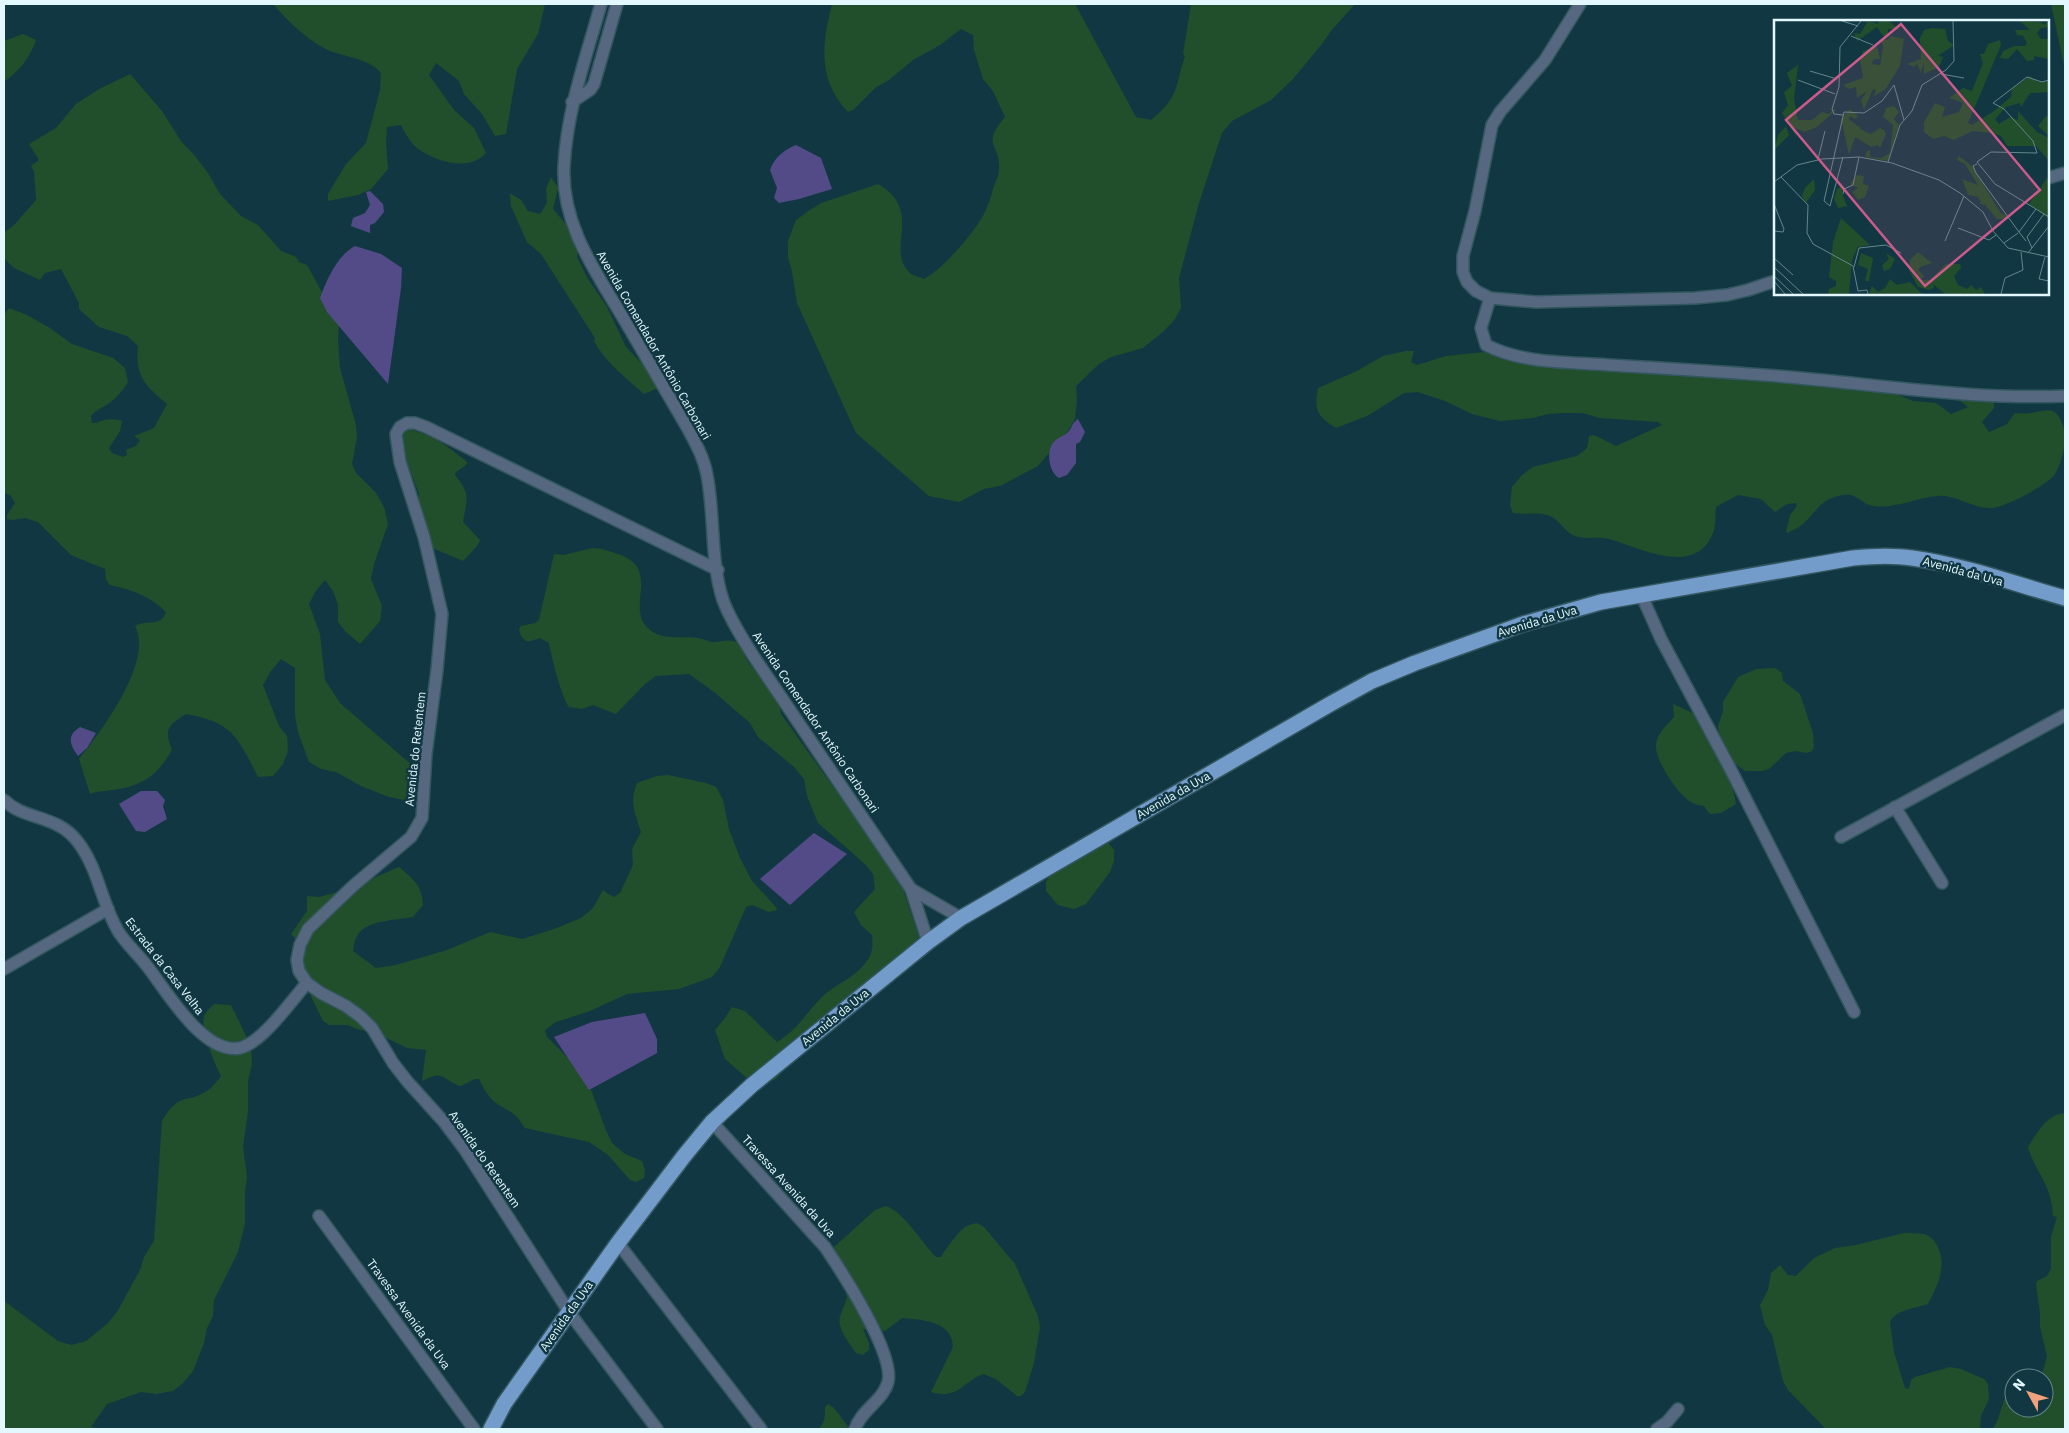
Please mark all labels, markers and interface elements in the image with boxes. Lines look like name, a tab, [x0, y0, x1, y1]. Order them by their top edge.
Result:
inset map	[1774, 20, 2049, 295]
street label: Avenida Comendador Antônio Carbonari	[594, 248, 714, 442]
street label: Avenida da Uva	[1921, 553, 2005, 589]
street label: Avenida da Uva	[1495, 602, 1579, 640]
street label: Avenida Comendador Antônio Carbonari	[750, 628, 882, 816]
street label: Avenida do Retentem	[402, 691, 428, 807]
street label: Avenida da Uva	[1134, 768, 1213, 822]
street label: Estrada da Casa Velha	[122, 914, 208, 1018]
street label: Avenida da Uva	[798, 985, 872, 1049]
street label: Avenida do Retentem	[446, 1107, 524, 1211]
street label: Travessa Avenida da Uva	[739, 1132, 839, 1241]
street label: Travessa Avenida da Uva	[364, 1256, 454, 1373]
street label: Avenida da Uva	[536, 1277, 596, 1354]
north arrow	[2004, 1368, 2054, 1418]
text: N	[2009, 1375, 2029, 1394]

